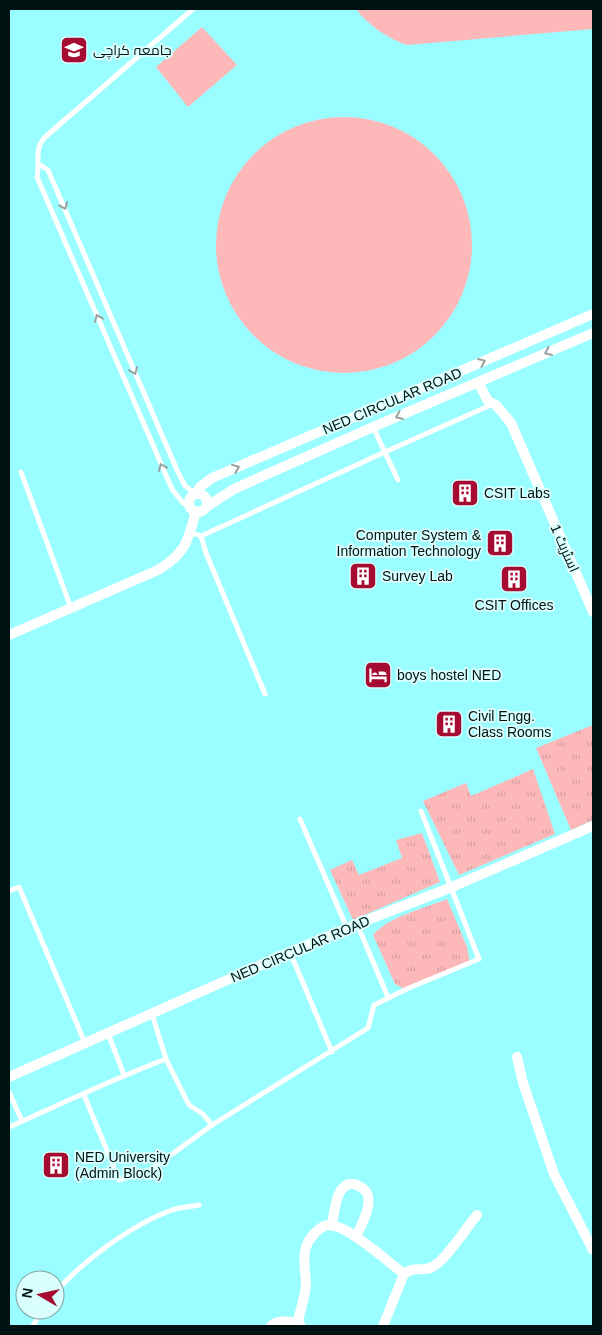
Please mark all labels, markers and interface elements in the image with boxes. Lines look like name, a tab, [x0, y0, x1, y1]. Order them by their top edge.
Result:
school or university icon: جامعہ کراچی	[59, 35, 89, 65]
place label: جامعہ کراچی	[93, 42, 172, 60]
one-way arrow	[57, 201, 68, 210]
one-way arrow	[94, 314, 105, 323]
one-way arrow	[544, 346, 553, 357]
one-way arrow	[477, 358, 486, 369]
street label: NED CIRCULAR ROAD	[320, 364, 464, 438]
one-way arrow	[128, 366, 139, 375]
one-way arrow	[395, 410, 404, 421]
one-way arrow	[158, 463, 169, 472]
one-way arrow	[231, 464, 240, 474]
building icon: CSIT Labs	[450, 478, 480, 508]
place label: CSIT Labs	[484, 485, 550, 501]
street label: اسٹریٹ 1	[547, 522, 583, 574]
place label: Computer System & Information Technology	[337, 527, 482, 559]
building icon: Computer System & Information Technology	[485, 528, 515, 558]
building icon: Survey Lab	[348, 561, 378, 591]
building icon: CSIT Offices	[499, 564, 529, 594]
place label: Survey Lab	[382, 568, 453, 584]
place label: CSIT Offices	[475, 597, 553, 613]
hotel icon: boys hostel NED	[363, 660, 393, 690]
place label: boys hostel NED	[397, 667, 501, 683]
place label: Civil Engg. Class Rooms	[468, 708, 551, 740]
building icon: Civil Engg. Class Rooms	[434, 709, 464, 739]
street label: NED CIRCULAR ROAD	[228, 912, 372, 986]
place label: NED University (Admin Block)	[75, 1149, 170, 1181]
building icon: NED University (Admin Block)	[41, 1150, 71, 1180]
north arrow	[15, 1270, 65, 1320]
text: N	[18, 1287, 36, 1299]

